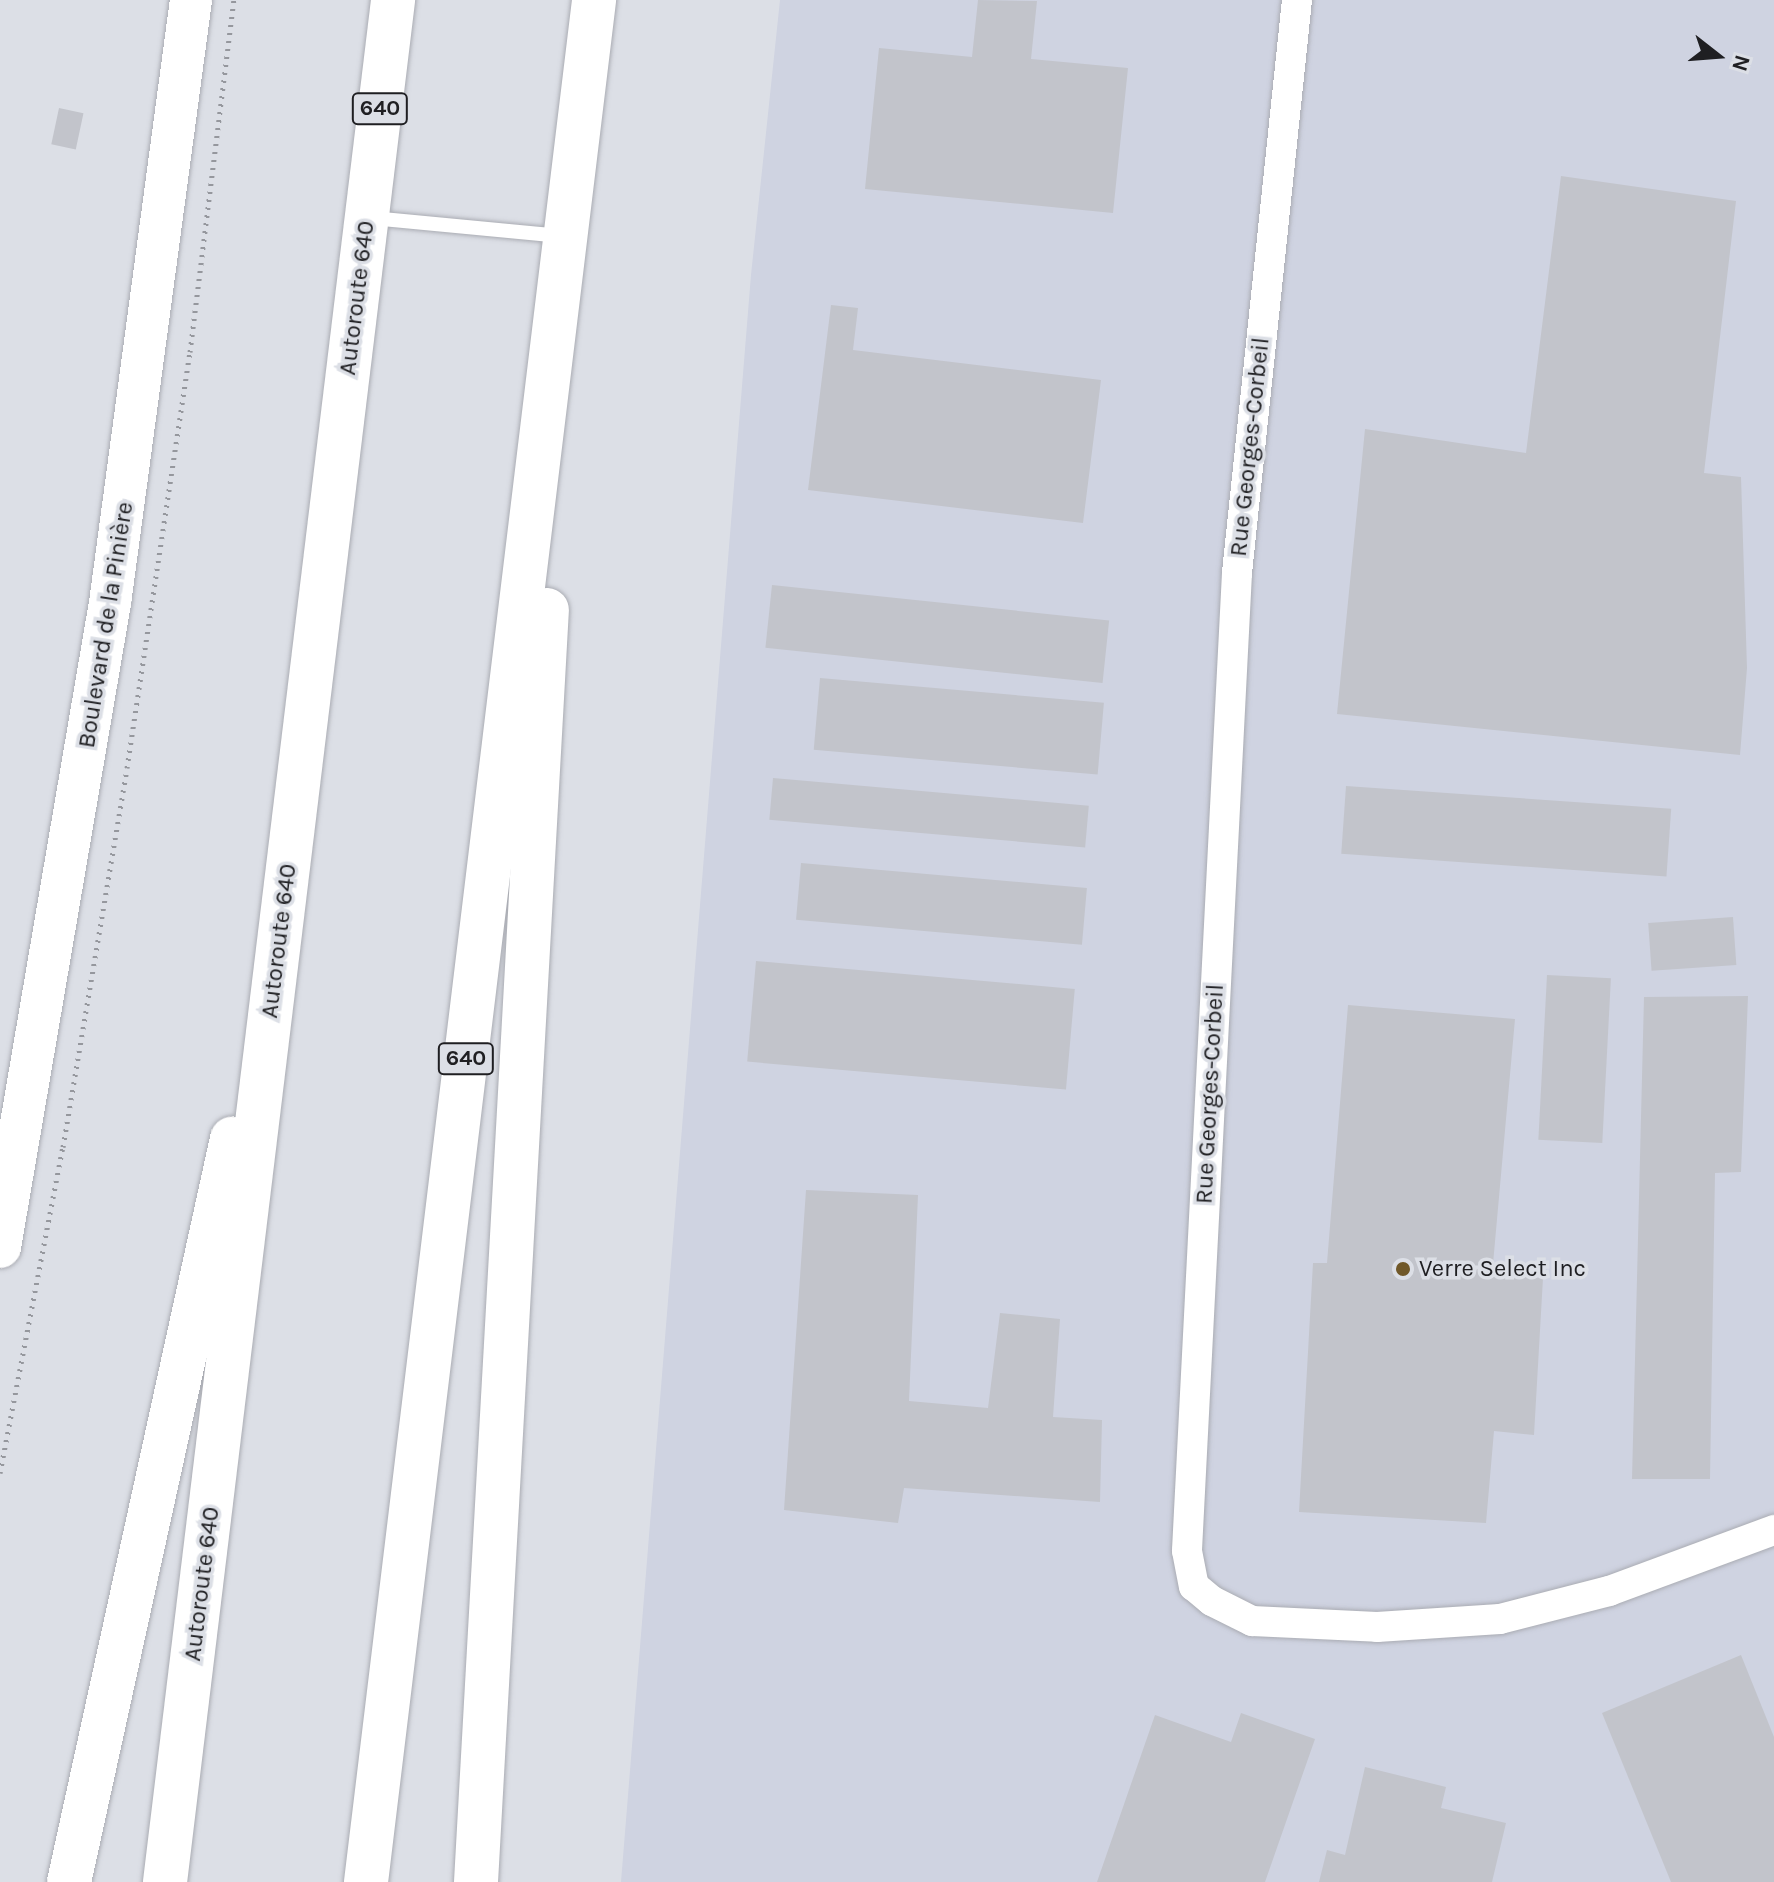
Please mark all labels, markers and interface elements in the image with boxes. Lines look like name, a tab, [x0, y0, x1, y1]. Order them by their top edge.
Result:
north arrow	[1678, 16, 1758, 96]
text: N	[1726, 52, 1756, 74]
road number: 640	[350, 91, 410, 127]
street label: Autoroute 640	[333, 219, 381, 377]
street label: Rue Georges-Corbeil	[1224, 336, 1276, 558]
street label: Boulevard de la Pinière	[72, 500, 140, 750]
street label: Autoroute 640	[255, 862, 303, 1020]
street label: Rue Georges-Corbeil	[1190, 983, 1230, 1205]
road number: 640	[436, 1041, 496, 1077]
place label: Verre Select Inc	[1419, 1255, 1586, 1283]
marker: Verre Select Inc	[1394, 1260, 1412, 1278]
street label: Autoroute 640	[178, 1505, 226, 1663]

